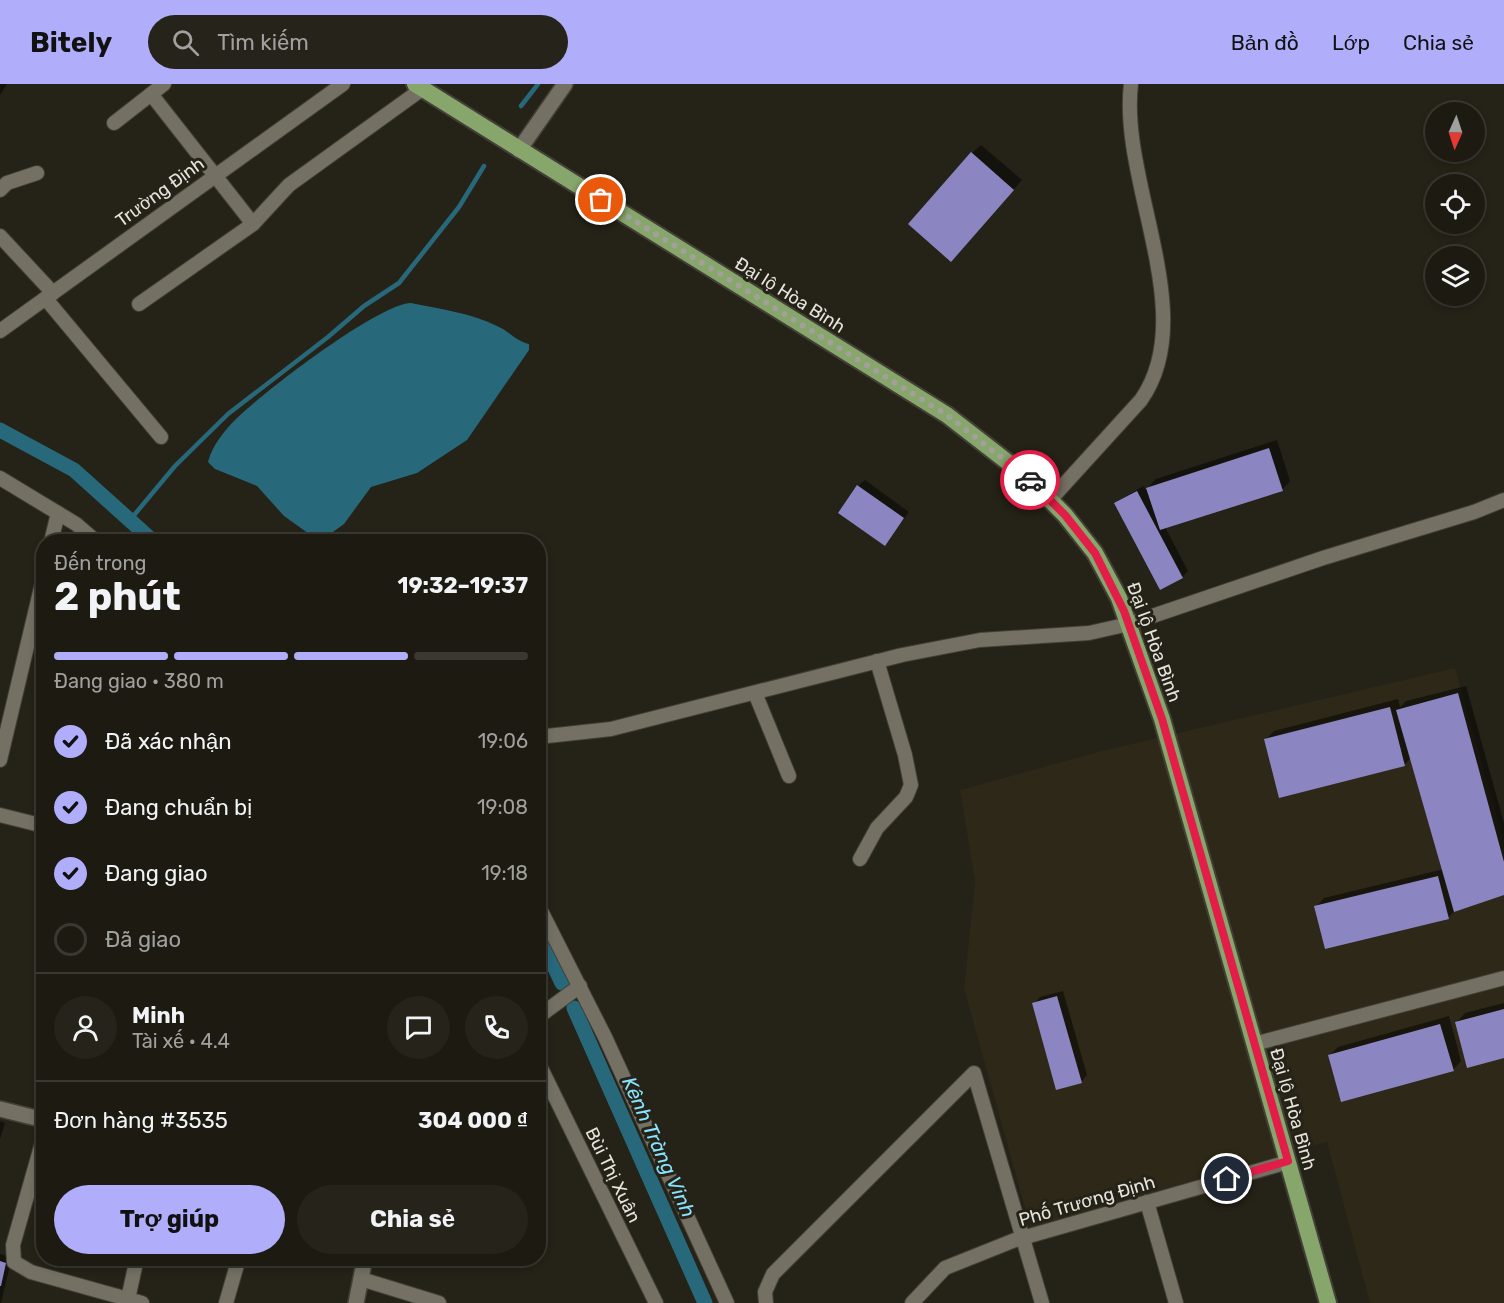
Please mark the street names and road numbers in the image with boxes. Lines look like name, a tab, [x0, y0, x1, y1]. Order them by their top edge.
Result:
street label: Trường Định	[111, 152, 209, 232]
street label: Đại lộ Hòa Bình	[731, 252, 849, 338]
street label: Đại lộ Hòa Bình	[1122, 579, 1186, 705]
street label: Đại lộ Hòa Bình	[1265, 1045, 1321, 1173]
street label: Bùi Thị Xuân	[580, 1124, 646, 1226]
street label: Phố Trương Định	[1016, 1170, 1158, 1231]

